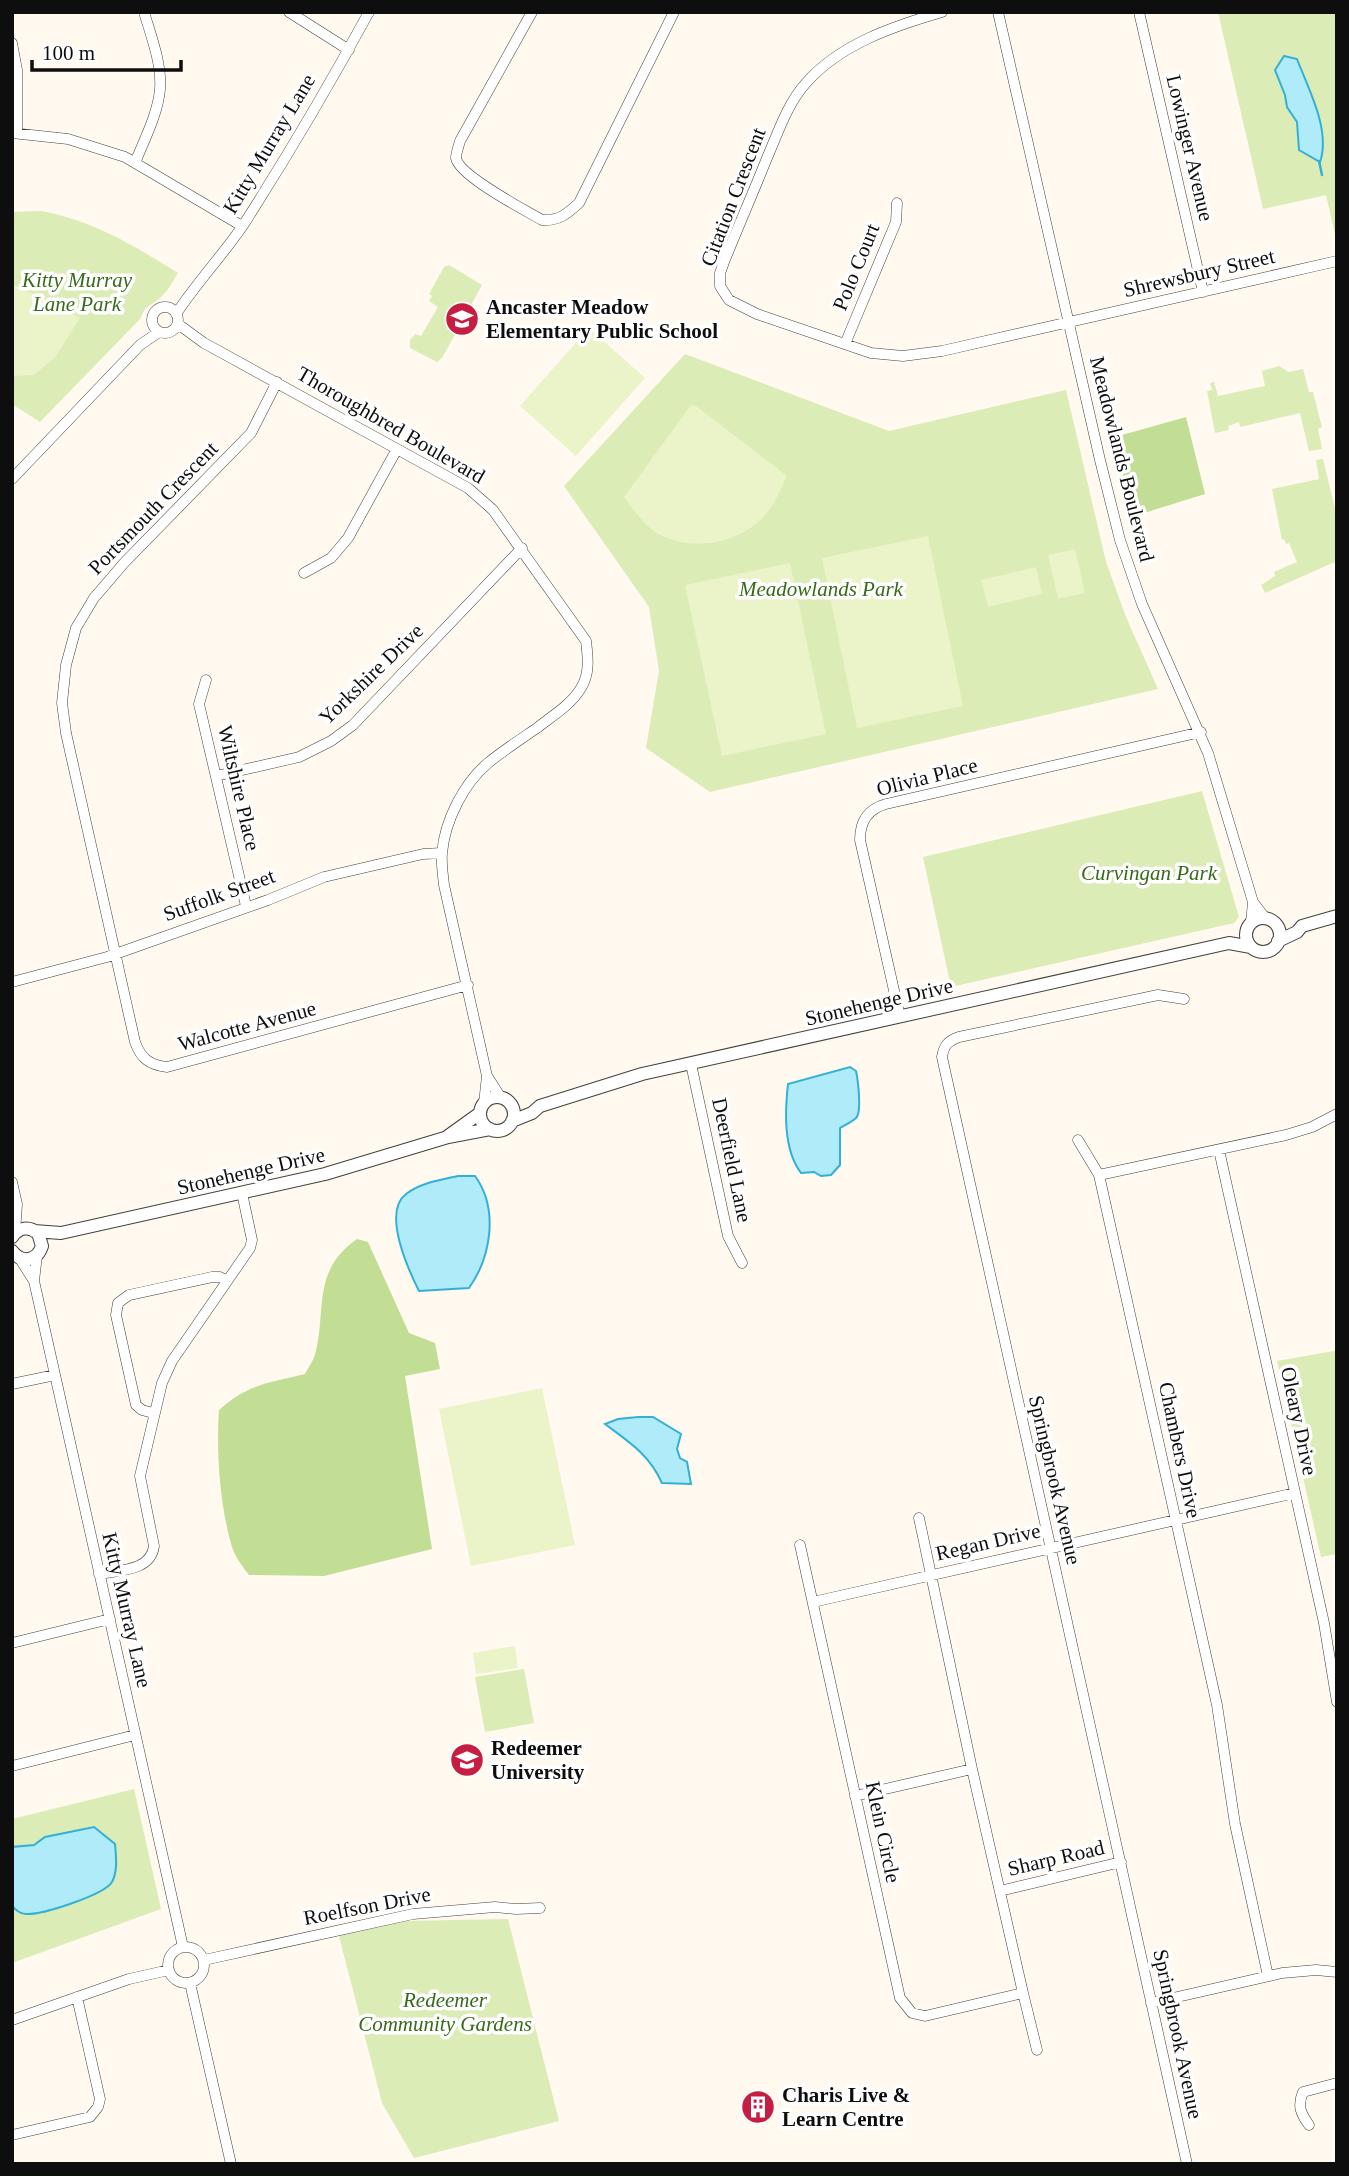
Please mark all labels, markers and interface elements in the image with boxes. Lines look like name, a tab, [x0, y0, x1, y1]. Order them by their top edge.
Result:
scale bar	[32, 28, 180, 72]
text: 100 m	[42, 41, 95, 65]
street label: Kitty Murray Lane	[218, 70, 320, 218]
street label: Lowinger Avenue	[1161, 72, 1219, 224]
street label: Citation Crescent	[696, 124, 770, 270]
street label: Polo Court	[828, 220, 884, 314]
street label: Shrewsbury Street	[1121, 244, 1277, 302]
park label: Kitty Murray Lane Park	[21, 268, 133, 316]
place label: Ancaster Meadow Elementary Public School	[486, 295, 718, 343]
school or university icon: Ancaster Meadow Elementary Public School	[443, 300, 481, 338]
street label: Meadowlands Boulevard	[1085, 354, 1159, 565]
street label: Thoroughbred Boulevard	[293, 361, 490, 489]
street label: Portsmouth Crescent	[83, 436, 223, 579]
park label: Meadowlands Park	[738, 577, 904, 601]
street label: Yorkshire Drive	[314, 618, 428, 730]
street label: Wiltshire Place	[213, 723, 265, 853]
street label: Olivia Place	[874, 753, 980, 801]
park label: Curvingan Park	[1081, 861, 1218, 885]
street label: Suffolk Street	[160, 864, 278, 926]
street label: Stonehenge Drive	[803, 973, 955, 1031]
street label: Walcotte Avenue	[175, 996, 319, 1056]
street label: Deerfield Lane	[707, 1096, 757, 1224]
street label: Stonehenge Drive	[175, 1142, 327, 1200]
street label: Oleary Drive	[1276, 1365, 1322, 1477]
street label: Chambers Drive	[1154, 1380, 1206, 1520]
street label: Springbrook Avenue	[1024, 1393, 1086, 1567]
street label: Regan Drive	[933, 1518, 1043, 1566]
street label: Kitty Murray Lane	[97, 1530, 157, 1690]
place label: Redeemer University	[491, 1736, 585, 1784]
school or university icon: Redeemer University	[448, 1741, 486, 1779]
street label: Klein Circle	[861, 1779, 905, 1885]
street label: Sharp Road	[1005, 1835, 1107, 1881]
street label: Roelfson Drive	[301, 1882, 433, 1930]
street label: Springbrook Avenue	[1148, 1947, 1208, 2121]
park label: Redeemer Community Gardens	[358, 1988, 532, 2036]
place label: Charis Live & Learn Centre	[782, 2083, 910, 2131]
building icon: Charis Live & Learn Centre	[739, 2088, 777, 2126]

